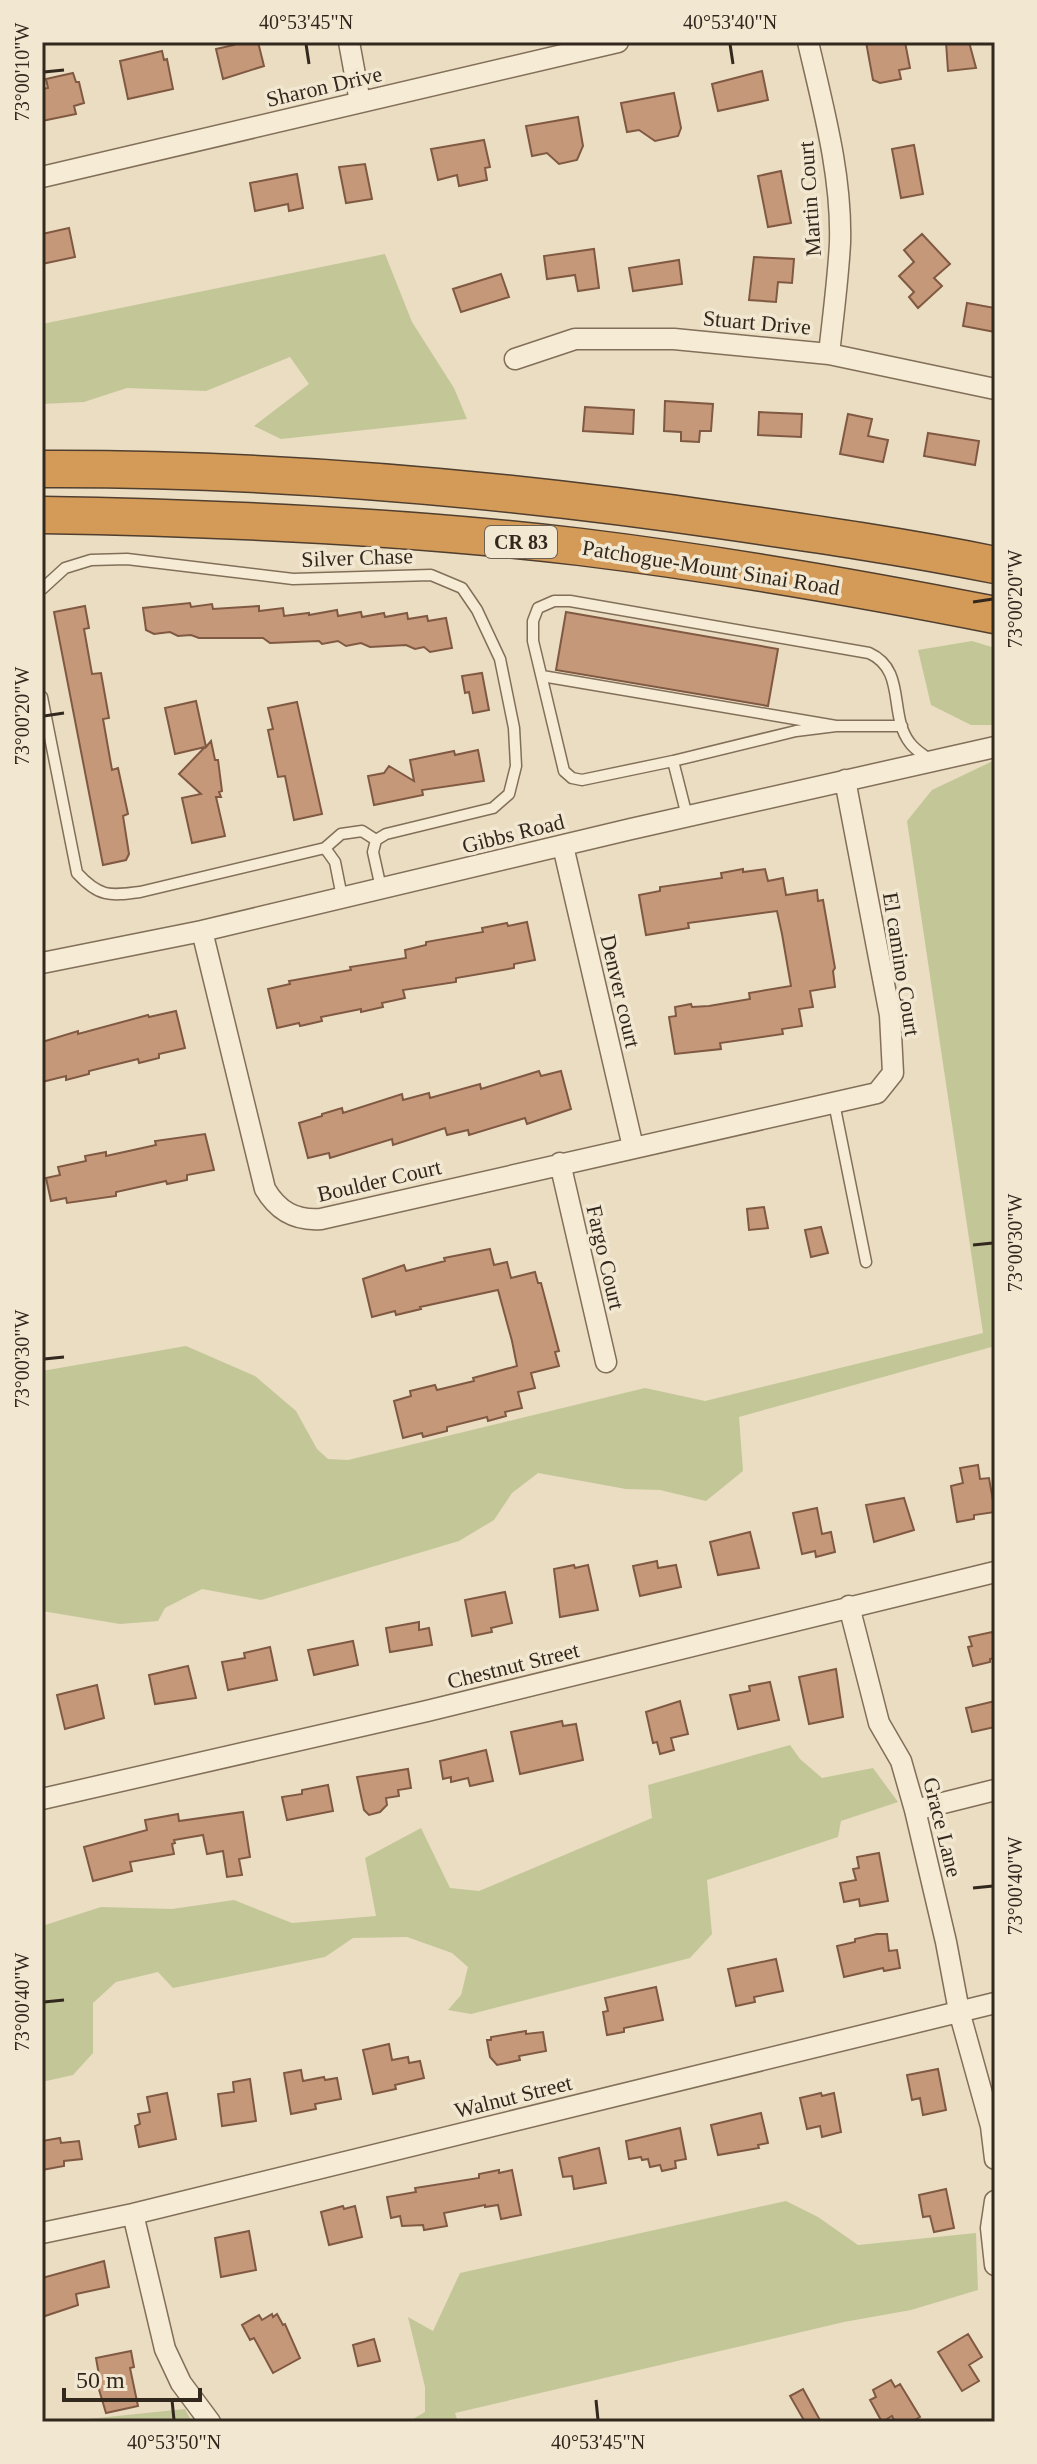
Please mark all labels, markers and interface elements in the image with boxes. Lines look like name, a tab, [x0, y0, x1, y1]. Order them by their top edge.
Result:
text: 40°53'45"N	[259, 11, 353, 33]
text: 40°53'40"N	[683, 11, 777, 33]
text: 73°00'10"W	[11, 23, 33, 121]
street label: Sharon Drive	[264, 61, 384, 112]
street label: Martin Court	[793, 140, 826, 257]
street label: Stuart Drive	[702, 305, 812, 340]
road number: CR 83	[485, 526, 557, 558]
street label: Patchogue-Mount Sinai Road	[580, 535, 841, 600]
street label: Silver Chase	[301, 543, 413, 572]
text: 73°00'20"W	[1004, 550, 1026, 648]
text: 73°00'20"W	[11, 667, 33, 765]
street label: Gibbs Road	[459, 809, 567, 858]
street label: El camino Court	[878, 890, 925, 1038]
street label: Denver court	[595, 932, 646, 1050]
street label: Boulder Court	[315, 1154, 444, 1207]
text: 73°00'30"W	[1004, 1194, 1026, 1292]
street label: Fargo Court	[581, 1202, 630, 1312]
text: 73°00'30"W	[11, 1310, 33, 1408]
street label: Chestnut Street	[445, 1637, 582, 1694]
street label: Grace Lane	[918, 1775, 967, 1880]
text: 73°00'40"W	[1004, 1837, 1026, 1935]
text: 73°00'40"W	[11, 1953, 33, 2051]
street label: Walnut Street	[452, 2070, 574, 2123]
scale bar	[64, 2352, 200, 2402]
text: 50 m	[76, 2367, 125, 2393]
text: 40°53'50"N	[127, 2431, 221, 2453]
text: 40°53'45"N	[551, 2431, 645, 2453]

